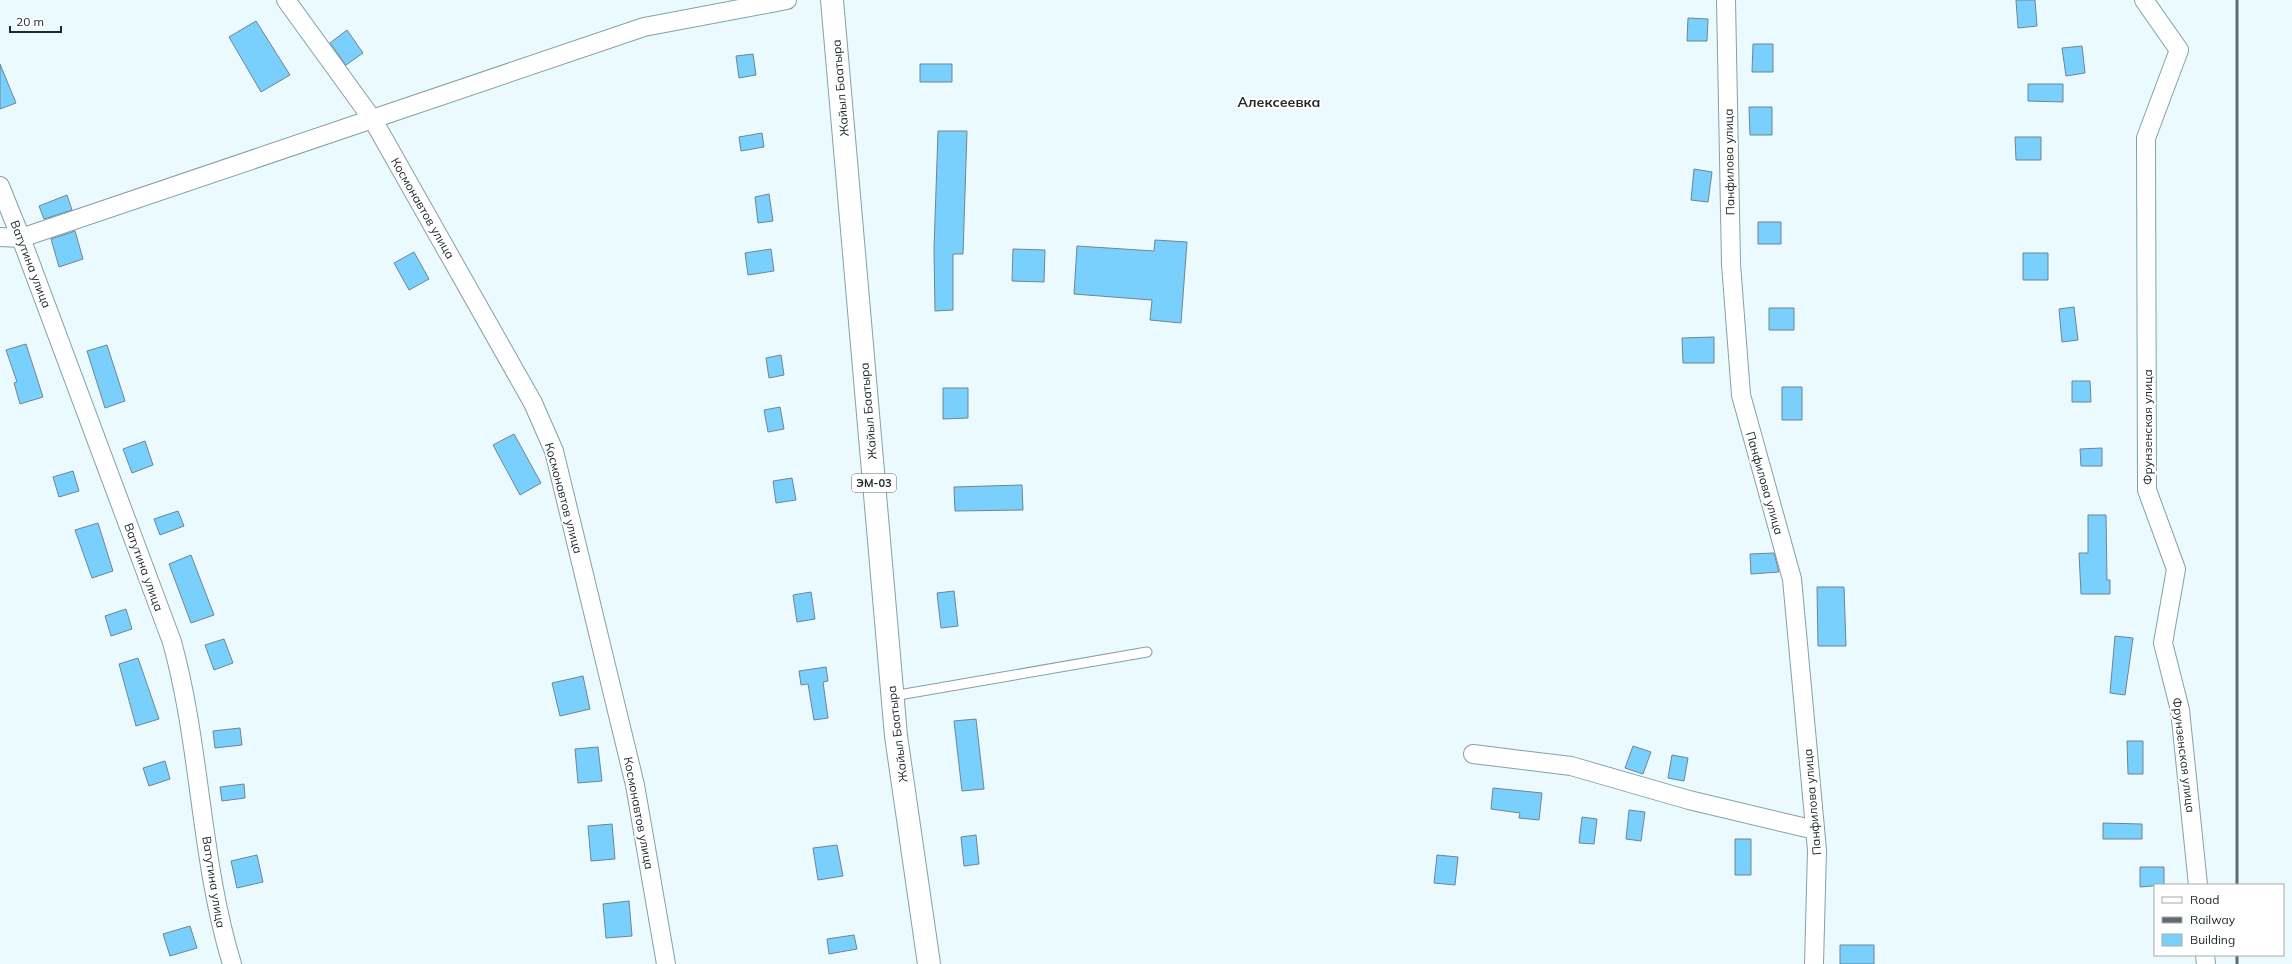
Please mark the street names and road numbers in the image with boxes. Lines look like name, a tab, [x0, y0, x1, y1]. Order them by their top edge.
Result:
street label: Жайыл Баатыра	[828, 39, 852, 137]
street label: Панфилова улица	[1721, 108, 1737, 216]
street label: Космонавтов улица	[388, 155, 458, 261]
street label: Ватутина улица	[7, 218, 55, 310]
street label: Жайыл Баатыра	[856, 362, 880, 460]
street label: Фрунзенская улица	[2140, 369, 2155, 485]
street label: Панфилова улица	[1743, 430, 1787, 536]
street label: Космонавтов улица	[542, 441, 586, 555]
road number: ЭМ-03	[852, 474, 896, 492]
street label: Ватутина улица	[121, 521, 167, 613]
street label: Жайыл Баатыра	[884, 685, 910, 783]
street label: Фрунзенская улица	[2170, 697, 2198, 813]
street label: Панфилова улица	[1800, 748, 1824, 856]
street label: Космонавтов улица	[621, 755, 657, 871]
street label: Ватутина улица	[199, 835, 229, 929]

